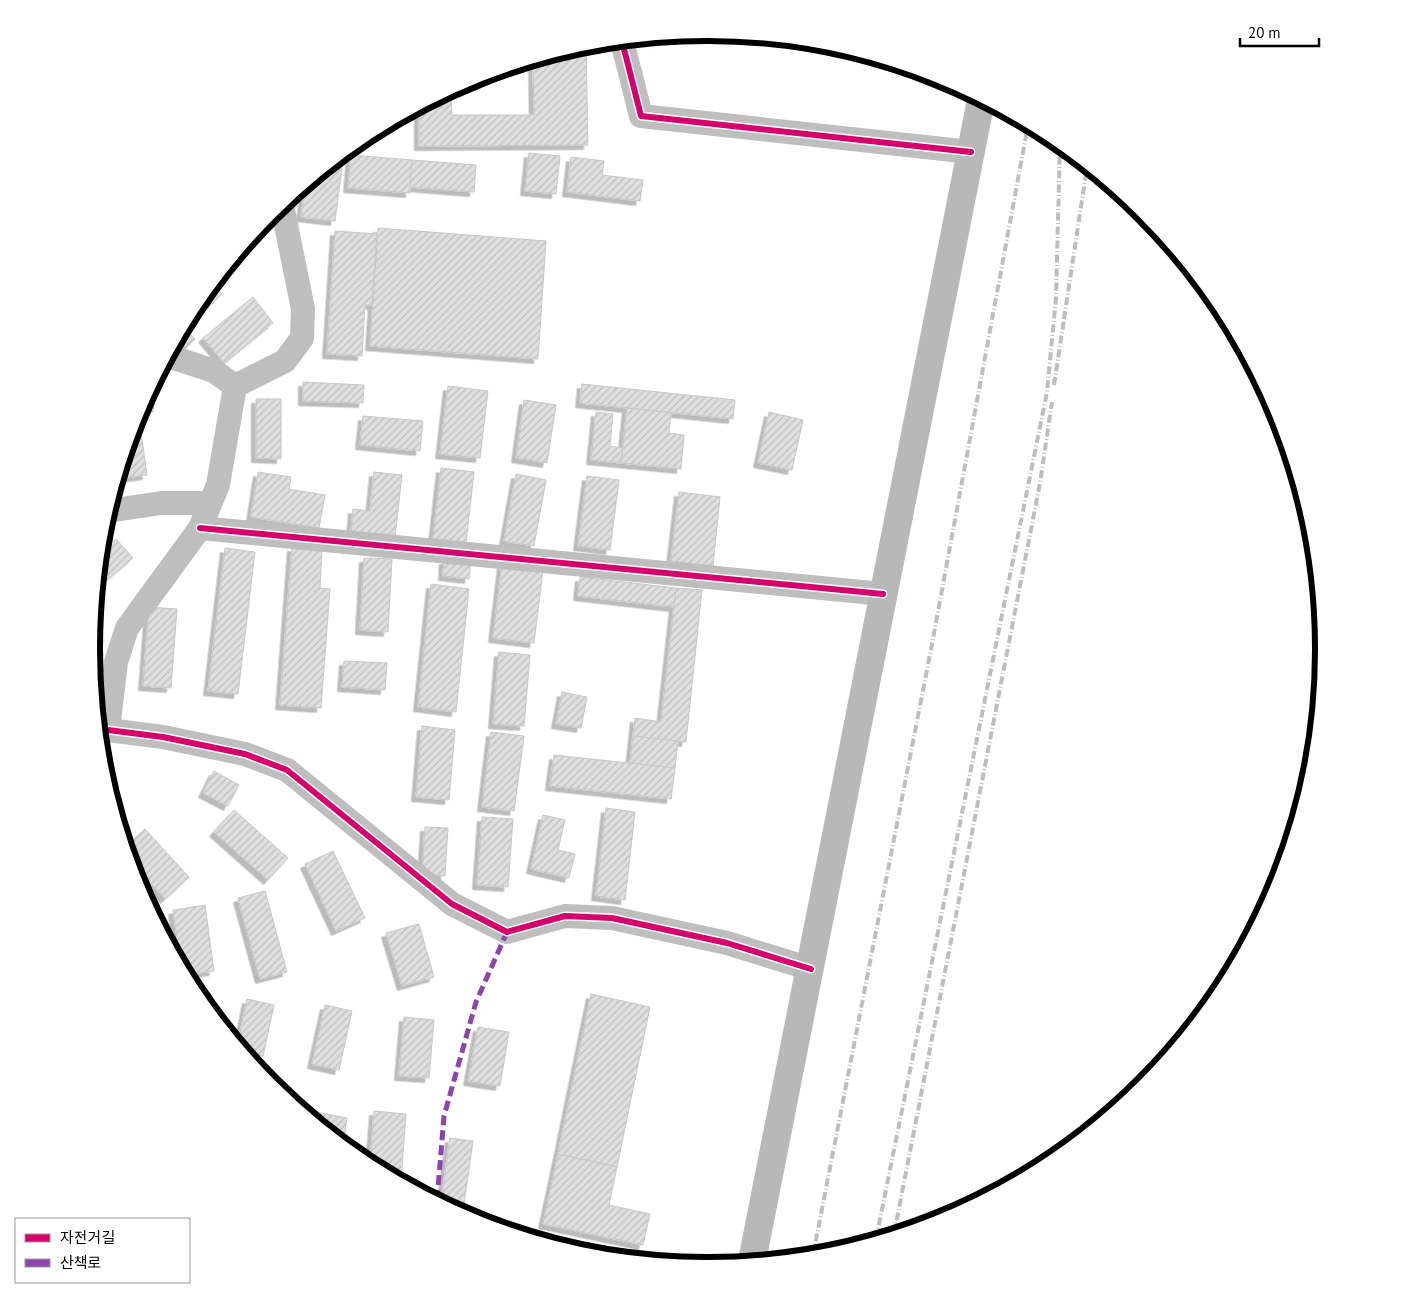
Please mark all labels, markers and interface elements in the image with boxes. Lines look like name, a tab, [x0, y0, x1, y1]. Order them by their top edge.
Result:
scale bar	[1240, 15, 1319, 47]
text: 20 m	[1248, 23, 1281, 42]
legend	[15, 1218, 190, 1283]
text: 자전거길	[60, 1228, 115, 1247]
text: 산책로	[60, 1253, 101, 1272]

